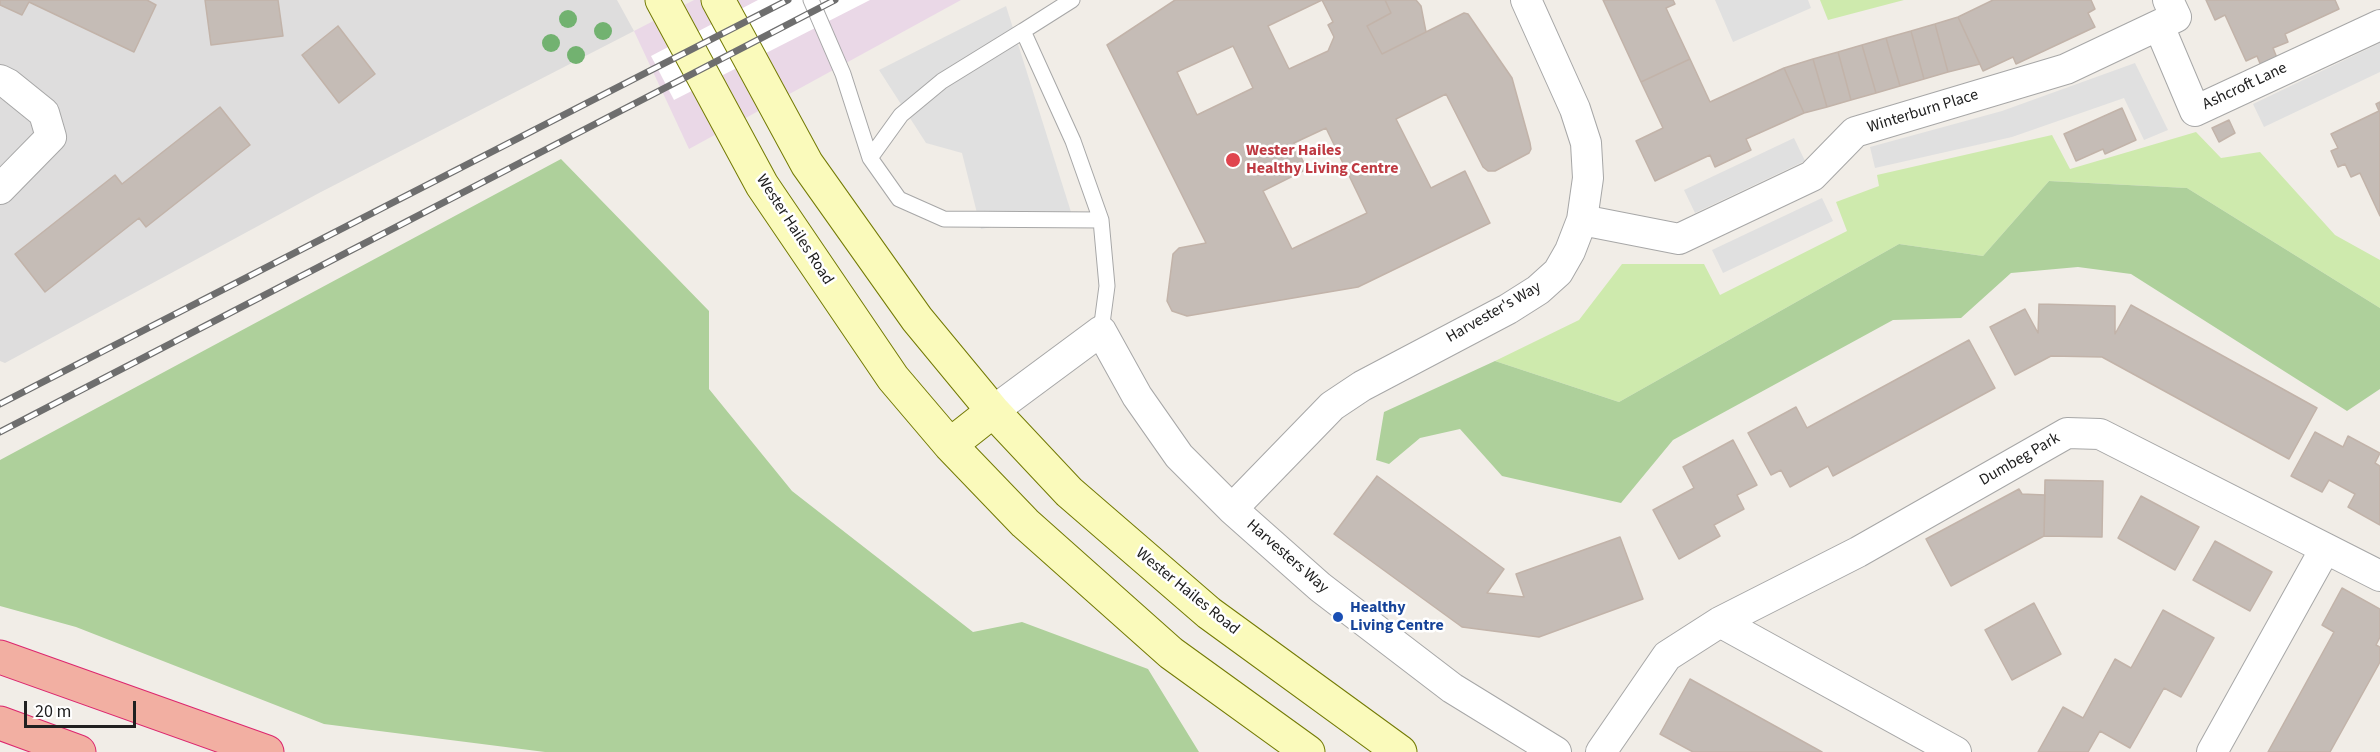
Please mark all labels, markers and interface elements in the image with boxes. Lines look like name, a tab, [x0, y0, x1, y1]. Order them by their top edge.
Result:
street label: Ashcroft Lane	[2200, 59, 2290, 115]
street label: Winterburn Place	[1865, 86, 1981, 138]
place label: Wester Hailes Healthy Living Centre	[1246, 141, 1398, 179]
marker: Wester Hailes Healthy Living Centre	[1224, 151, 1242, 169]
street label: Wester Hailes Road	[751, 171, 837, 289]
street label: Harvester's Way	[1443, 278, 1545, 348]
street label: Dumbeg Park	[1976, 429, 2064, 491]
street label: Harvesters Way	[1242, 516, 1332, 598]
street label: Wester Hailes Road	[1131, 544, 1243, 640]
place label: Healthy Living Centre	[1350, 598, 1444, 636]
marker: Healthy Living Centre	[1331, 610, 1345, 624]
scale bar	[27, 689, 140, 727]
text: 20 m	[35, 699, 71, 724]

